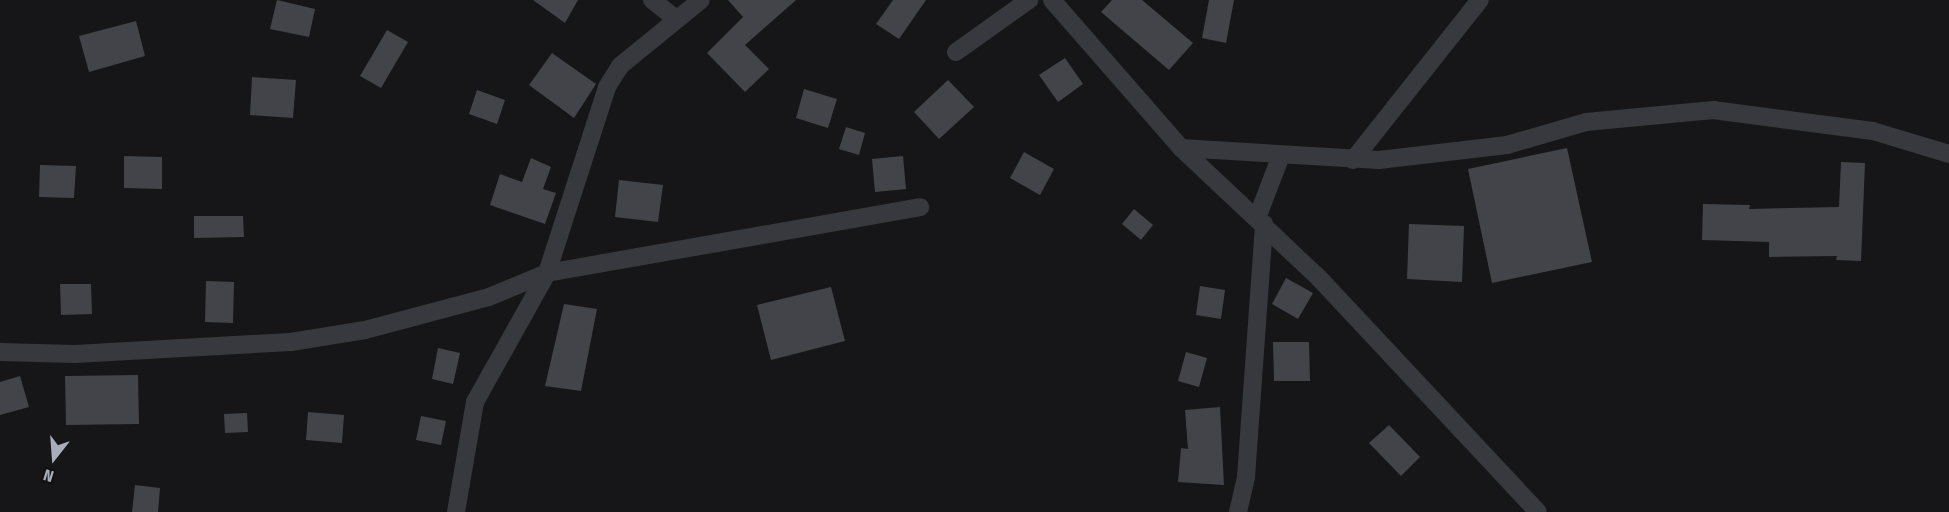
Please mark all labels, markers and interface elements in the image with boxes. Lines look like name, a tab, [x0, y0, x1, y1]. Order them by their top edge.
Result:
north arrow	[24, 428, 84, 488]
text: N	[41, 465, 56, 486]

